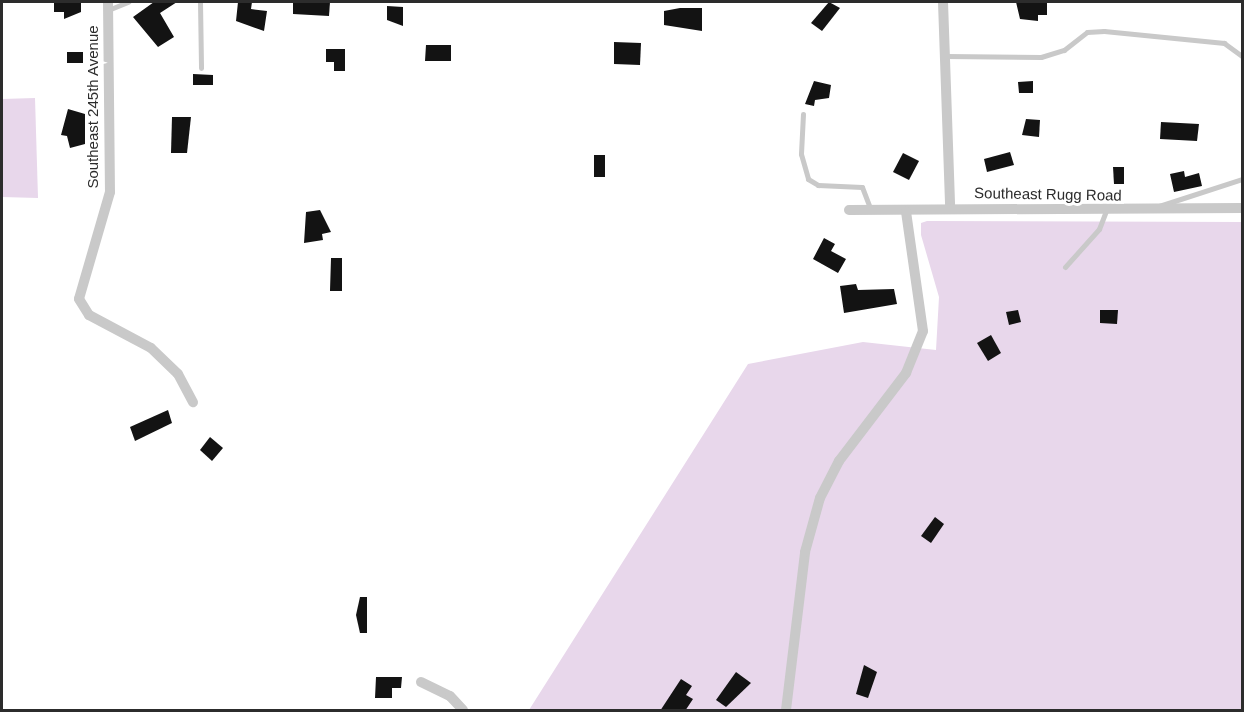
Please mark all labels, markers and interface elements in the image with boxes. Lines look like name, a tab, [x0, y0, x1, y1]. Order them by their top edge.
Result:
street label: Southeast 245th Avenue	[84, 25, 102, 189]
street label: Southeast Rugg Road	[974, 184, 1122, 204]

